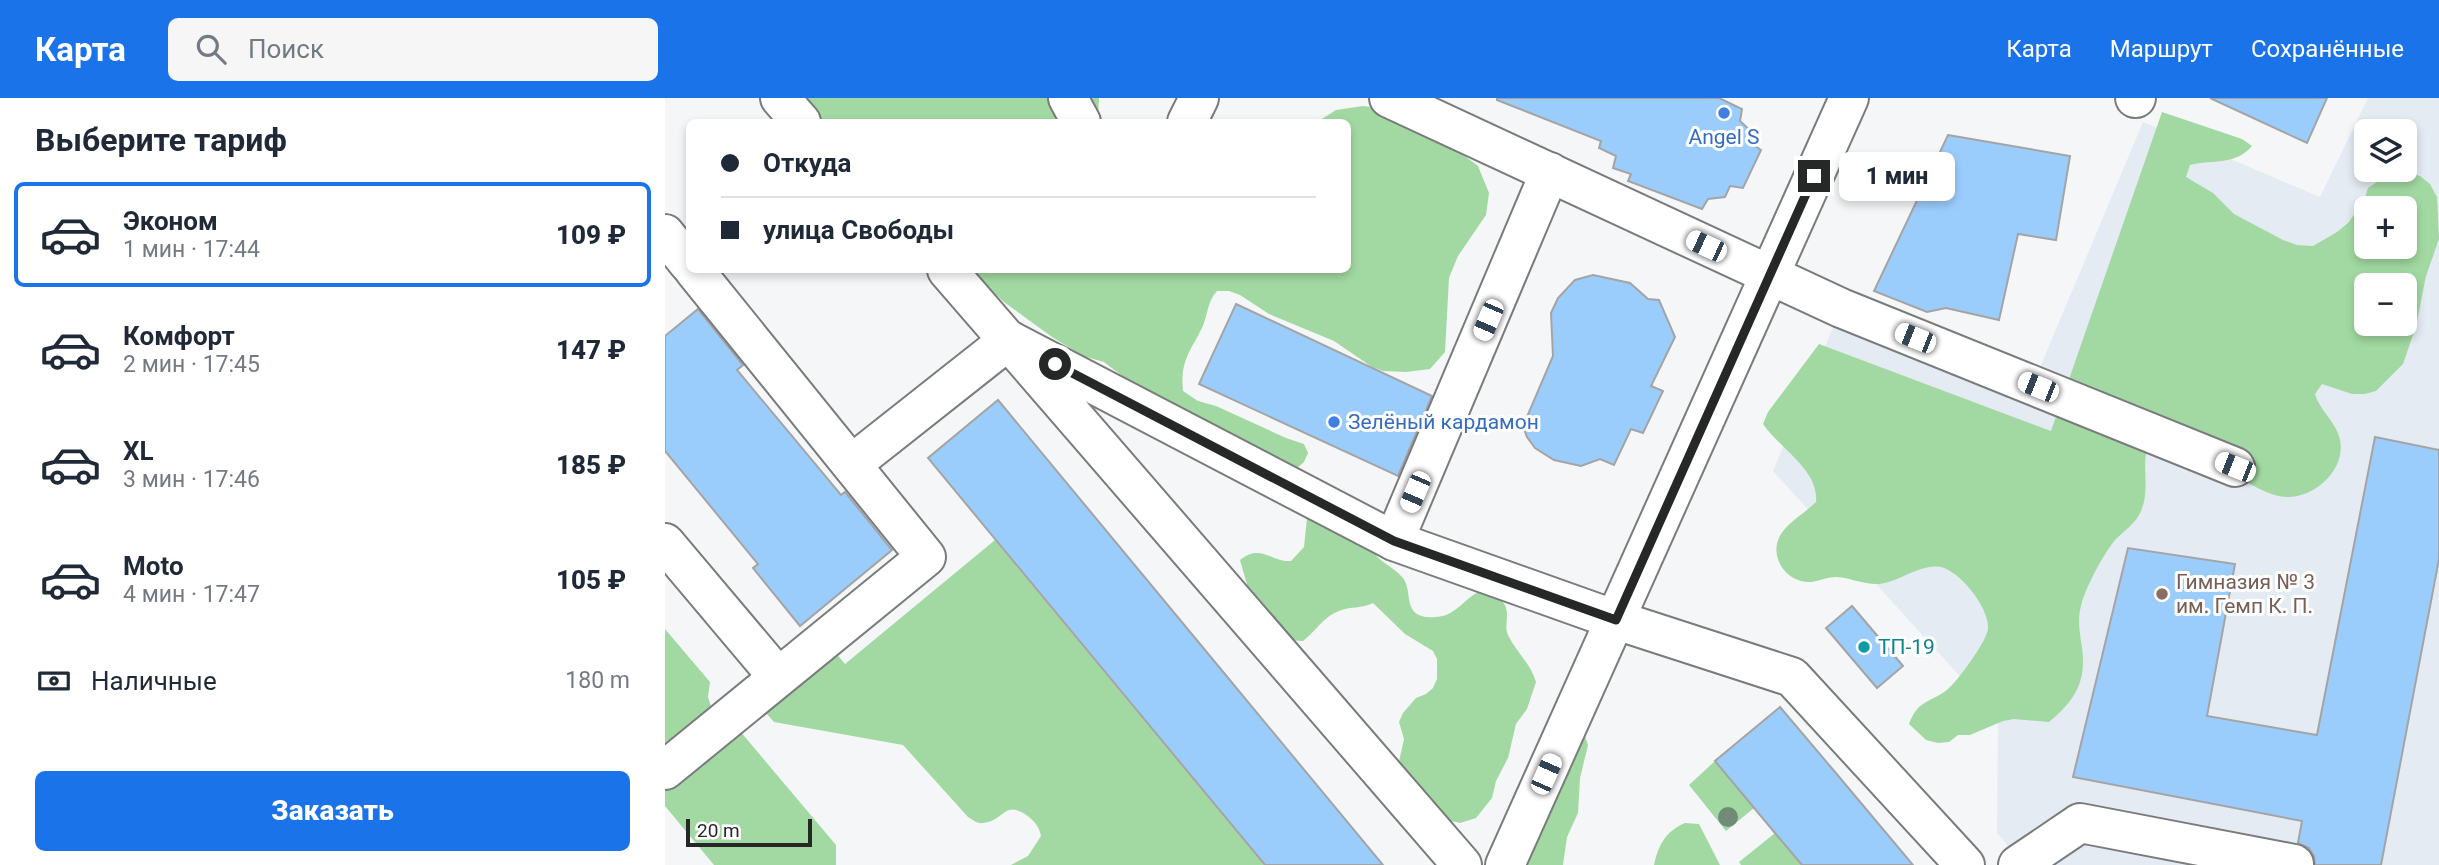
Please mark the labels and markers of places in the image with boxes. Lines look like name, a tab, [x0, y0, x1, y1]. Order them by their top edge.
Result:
marker: Angel S	[1716, 105, 1732, 121]
place label: Angel S	[1688, 125, 1760, 149]
place label: Зелёный кардамон	[1348, 410, 1539, 434]
marker: Зелёный кардамон	[1326, 414, 1342, 430]
place label: Гимназия № 3 им. Гемп К. П.	[2176, 570, 2315, 618]
marker: Гимназия № 3 им. Гемп К. П.	[2154, 586, 2170, 602]
place label: ТП-19	[1878, 635, 1935, 659]
marker: ТП-19	[1856, 639, 1872, 655]

